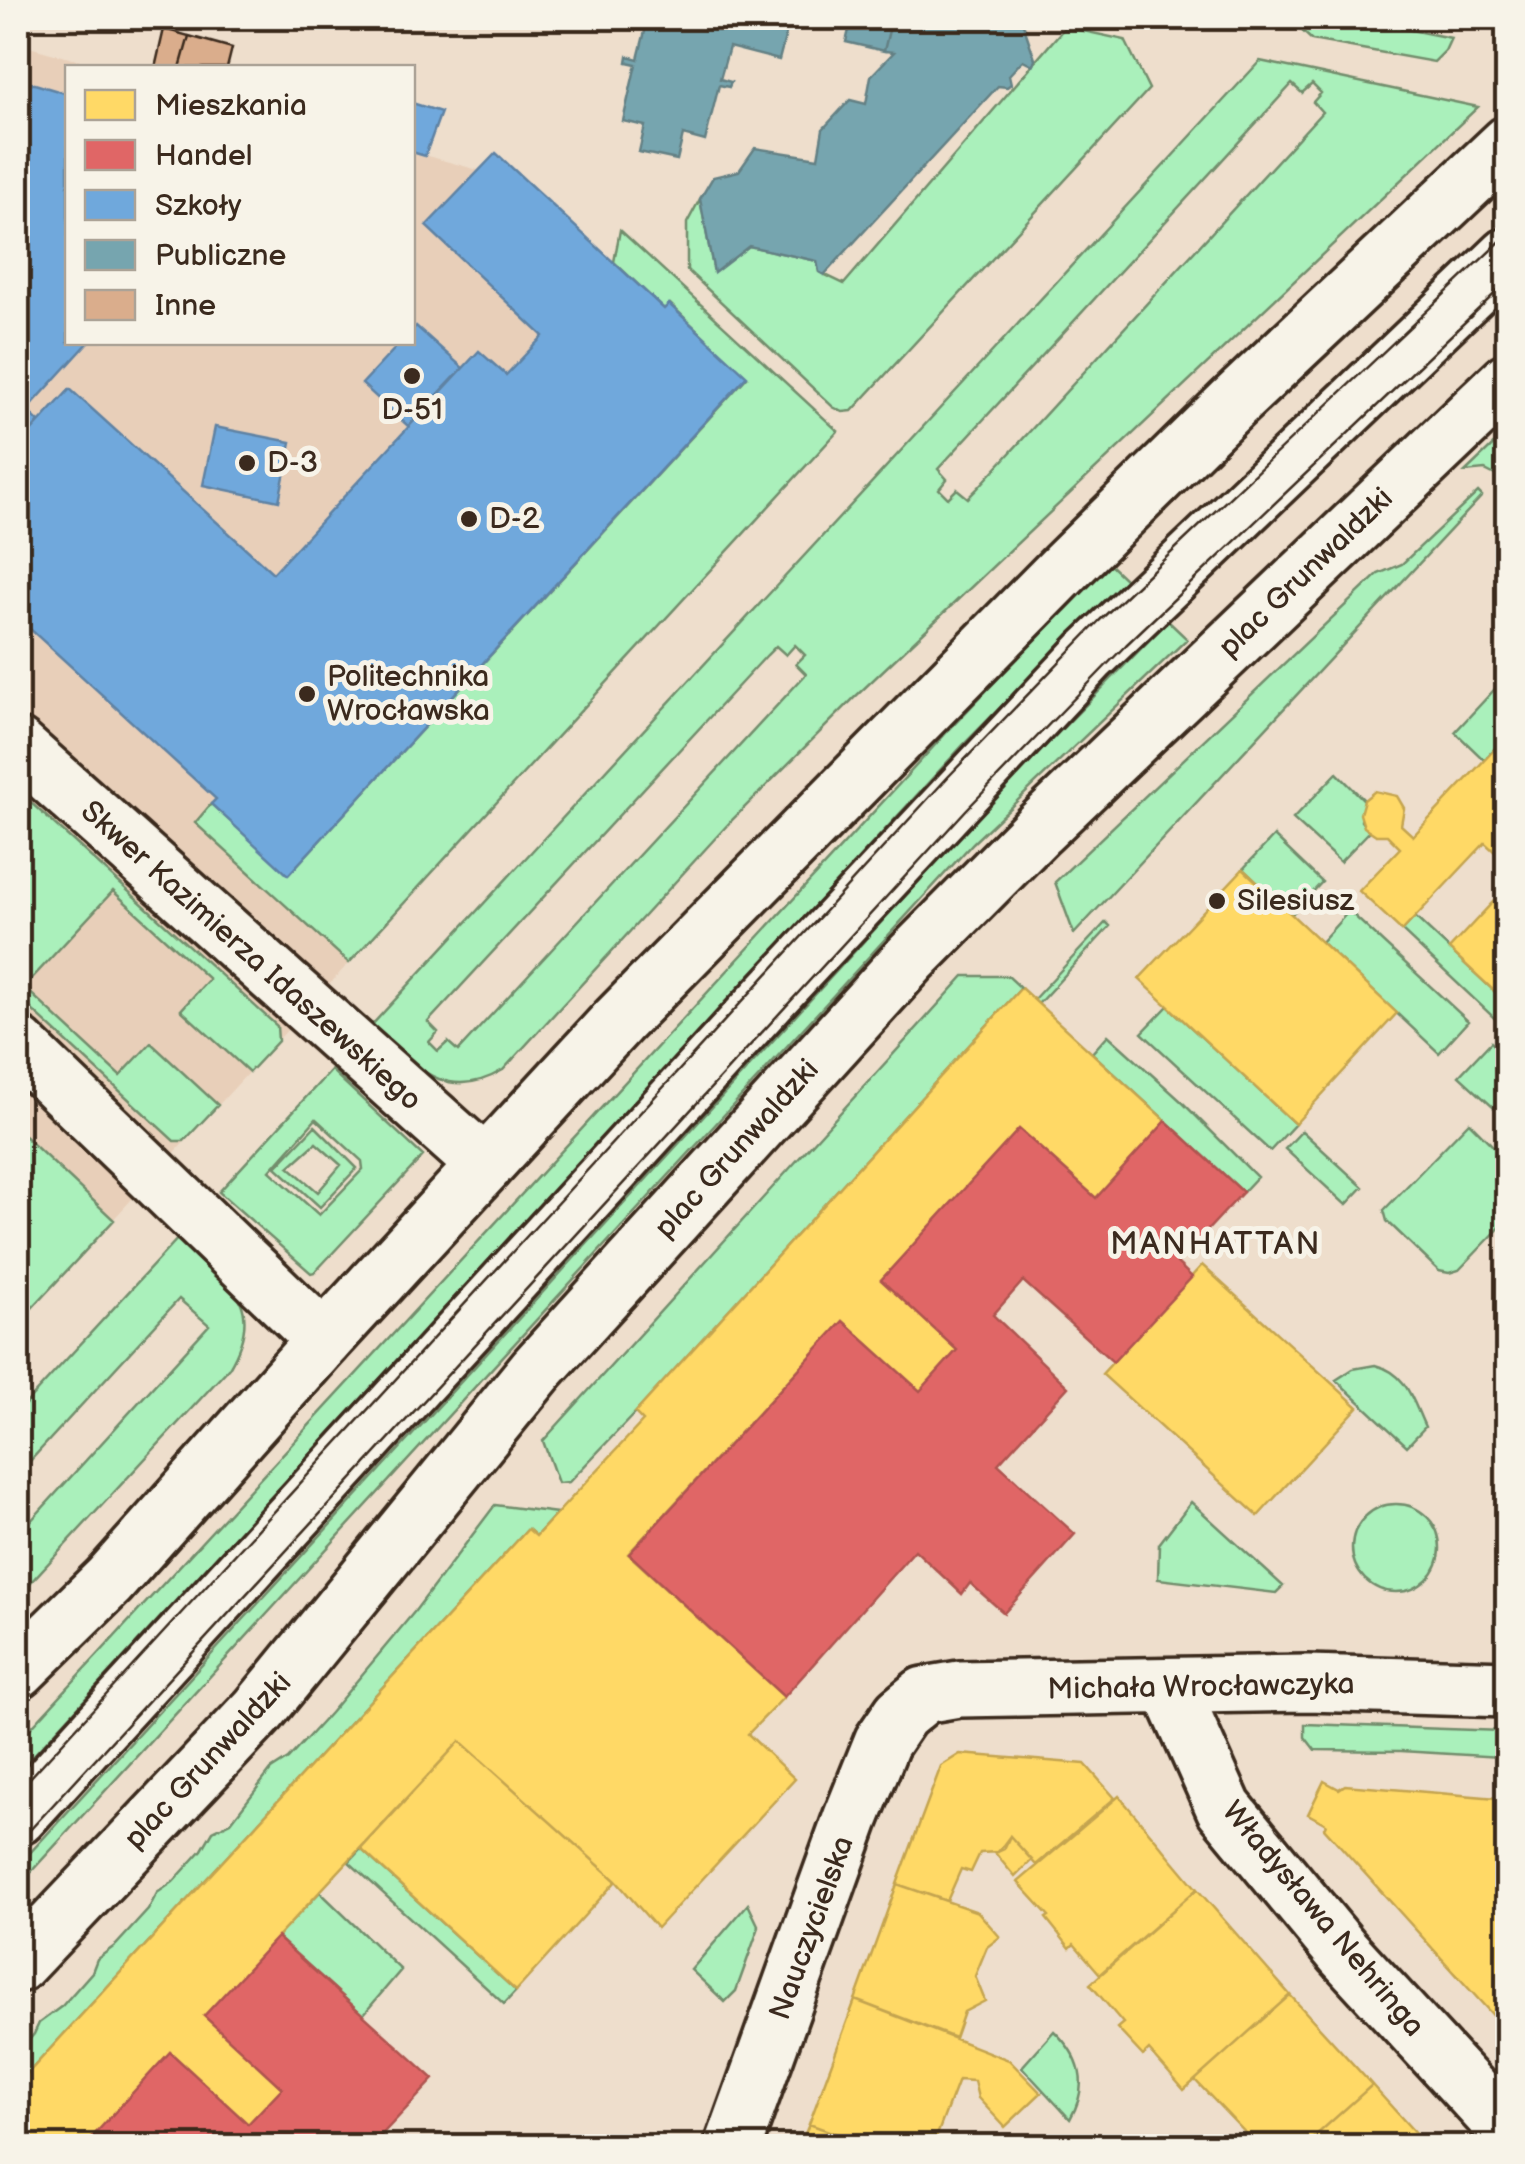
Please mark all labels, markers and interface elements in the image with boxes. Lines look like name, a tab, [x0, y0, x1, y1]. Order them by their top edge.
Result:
legend	[65, 65, 415, 345]
text: Mieszkania	[155, 88, 307, 124]
text: Handel	[155, 138, 253, 174]
text: Szkoły	[155, 188, 242, 224]
text: Publiczne	[155, 238, 286, 274]
text: Inne	[155, 288, 216, 324]
marker: D-51	[401, 365, 423, 387]
place label: D-51	[381, 392, 443, 428]
place label: D-3	[267, 445, 318, 481]
marker: D-3	[236, 452, 258, 474]
street label: plac Grunwaldzki	[1211, 481, 1401, 665]
place label: D-2	[489, 501, 540, 537]
marker: D-2	[458, 508, 480, 530]
place label: Politechnika Wrocławska	[327, 659, 490, 729]
marker: Politechnika Wrocławska	[296, 683, 318, 705]
street label: Skwer Kazimierza Idaszewskiego	[73, 793, 429, 1119]
place label: Silesiusz	[1237, 883, 1355, 919]
marker: Silesiusz	[1206, 890, 1228, 912]
street label: plac Grunwaldzki	[647, 1052, 827, 1246]
district label: MANHATTAN	[1110, 1225, 1322, 1264]
street label: plac Grunwaldzki	[117, 1665, 299, 1857]
street label: Michała Wrocławczyka	[1047, 1666, 1355, 1708]
street label: Władysława Nehringa	[1214, 1794, 1432, 2044]
street label: Nauczycielska	[762, 1831, 862, 2025]

